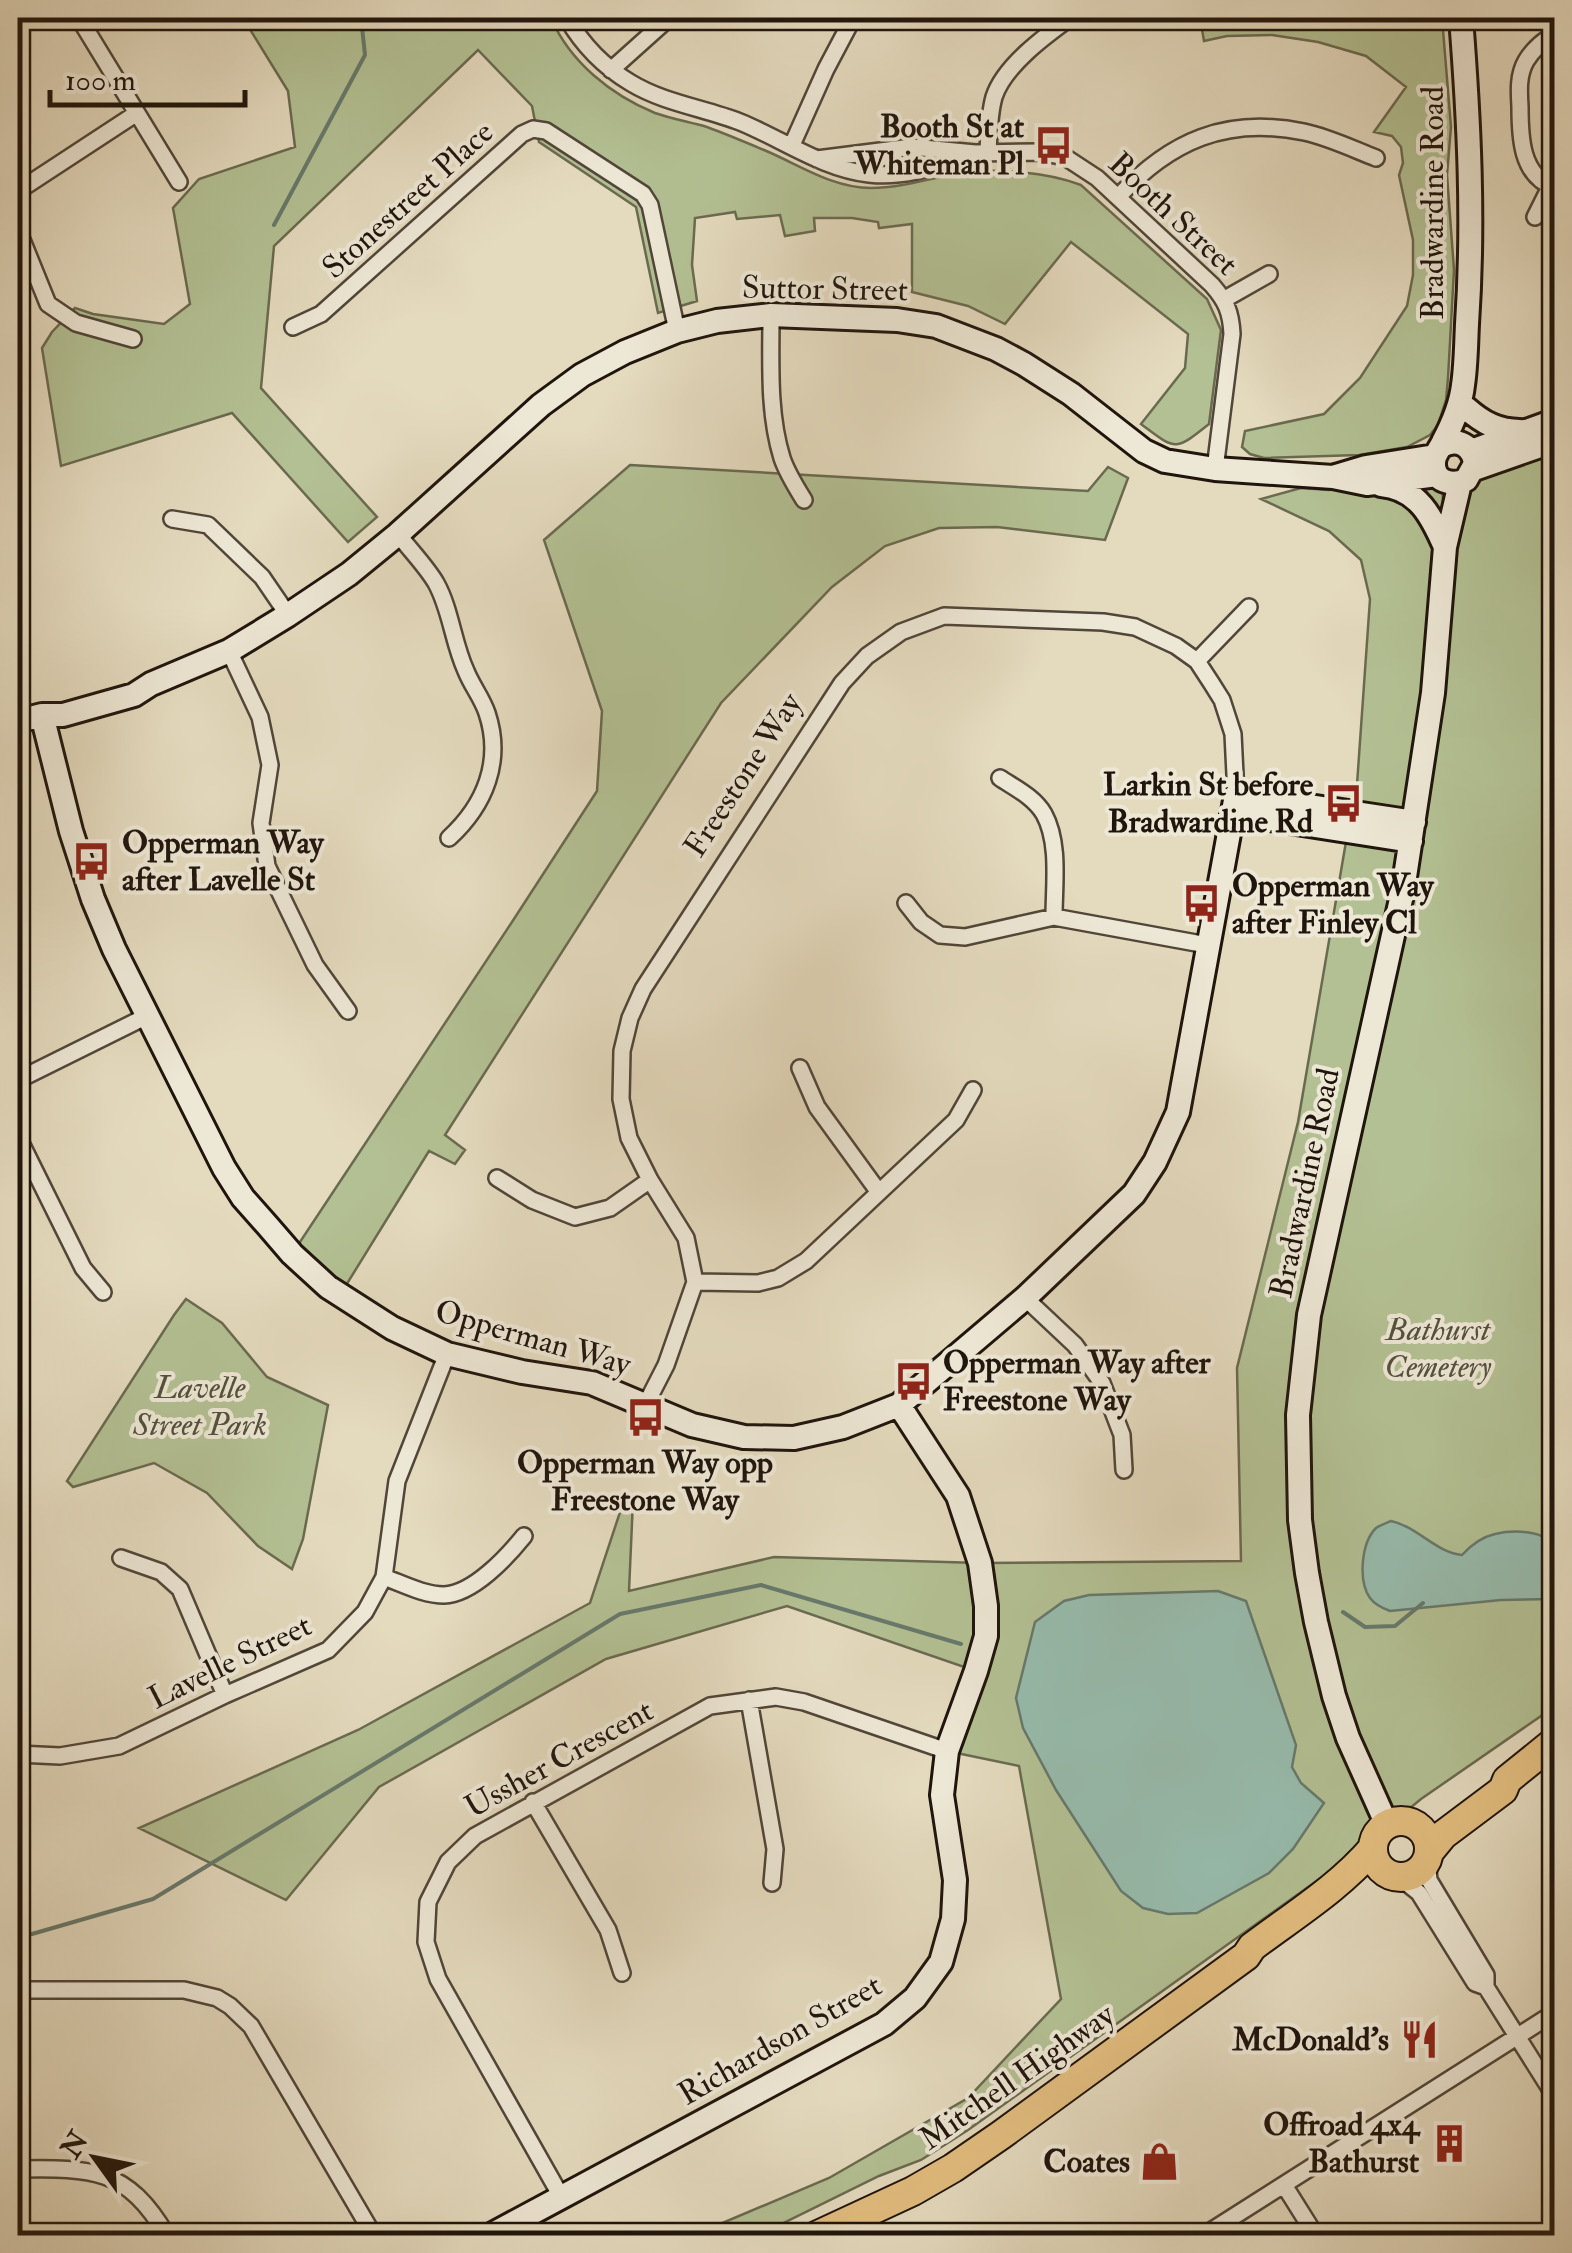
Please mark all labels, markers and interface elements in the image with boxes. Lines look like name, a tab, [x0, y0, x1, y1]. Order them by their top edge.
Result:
scale bar	[50, 45, 245, 107]
text: 100 m	[65, 62, 136, 99]
street label: Bradwardine Road	[1413, 86, 1453, 320]
place label: Booth St at Whiteman Pl	[853, 107, 1025, 184]
street label: Stonestreet Place	[314, 113, 502, 287]
bus stop icon: Booth St at Whiteman Pl	[1033, 124, 1075, 166]
street label: Booth Street	[1100, 144, 1246, 284]
street label: Suttor Street	[742, 268, 908, 310]
street label: Freestone Way	[675, 685, 811, 865]
place label: Larkin St before Bradwardine Rd	[1103, 765, 1314, 842]
bus stop icon: Larkin St before Bradwardine Rd	[1322, 782, 1364, 824]
place label: Opperman Way after Lavelle St	[122, 823, 325, 900]
bus stop icon: Opperman Way after Lavelle St	[71, 840, 113, 882]
place label: Opperman Way after Finley Cl	[1232, 866, 1435, 943]
bus stop icon: Opperman Way after Finley Cl	[1181, 883, 1223, 925]
street label: Bradwardine Road	[1261, 1064, 1349, 1301]
street label: Opperman Way	[431, 1291, 636, 1385]
park label: Bathurst Cemetery	[1384, 1310, 1492, 1387]
place label: Opperman Way after Freestone Way	[943, 1343, 1212, 1420]
bus stop icon: Opperman Way after Freestone Way	[892, 1360, 934, 1402]
park label: Lavelle Street Park	[132, 1368, 267, 1445]
bus stop icon: Opperman Way opp Freestone Way	[624, 1397, 666, 1439]
place label: Opperman Way opp Freestone Way	[517, 1443, 773, 1520]
street label: Lavelle Street	[142, 1605, 318, 1719]
street label: Ussher Crescent	[458, 1691, 660, 1827]
street label: Richardson Street	[671, 1966, 889, 2114]
street label: Mitchell Highway	[912, 1994, 1123, 2159]
restaurant icon: McDonald's	[1398, 2019, 1440, 2061]
place label: McDonald's	[1231, 2020, 1389, 2060]
place label: Offroad 4x4 Bathurst	[1263, 2105, 1421, 2182]
north arrow	[45, 2108, 145, 2208]
building icon: Offroad 4x4 Bathurst	[1428, 2122, 1470, 2164]
text: N	[53, 2124, 97, 2166]
shop icon: Coates	[1139, 2141, 1181, 2183]
place label: Coates	[1043, 2142, 1130, 2182]

